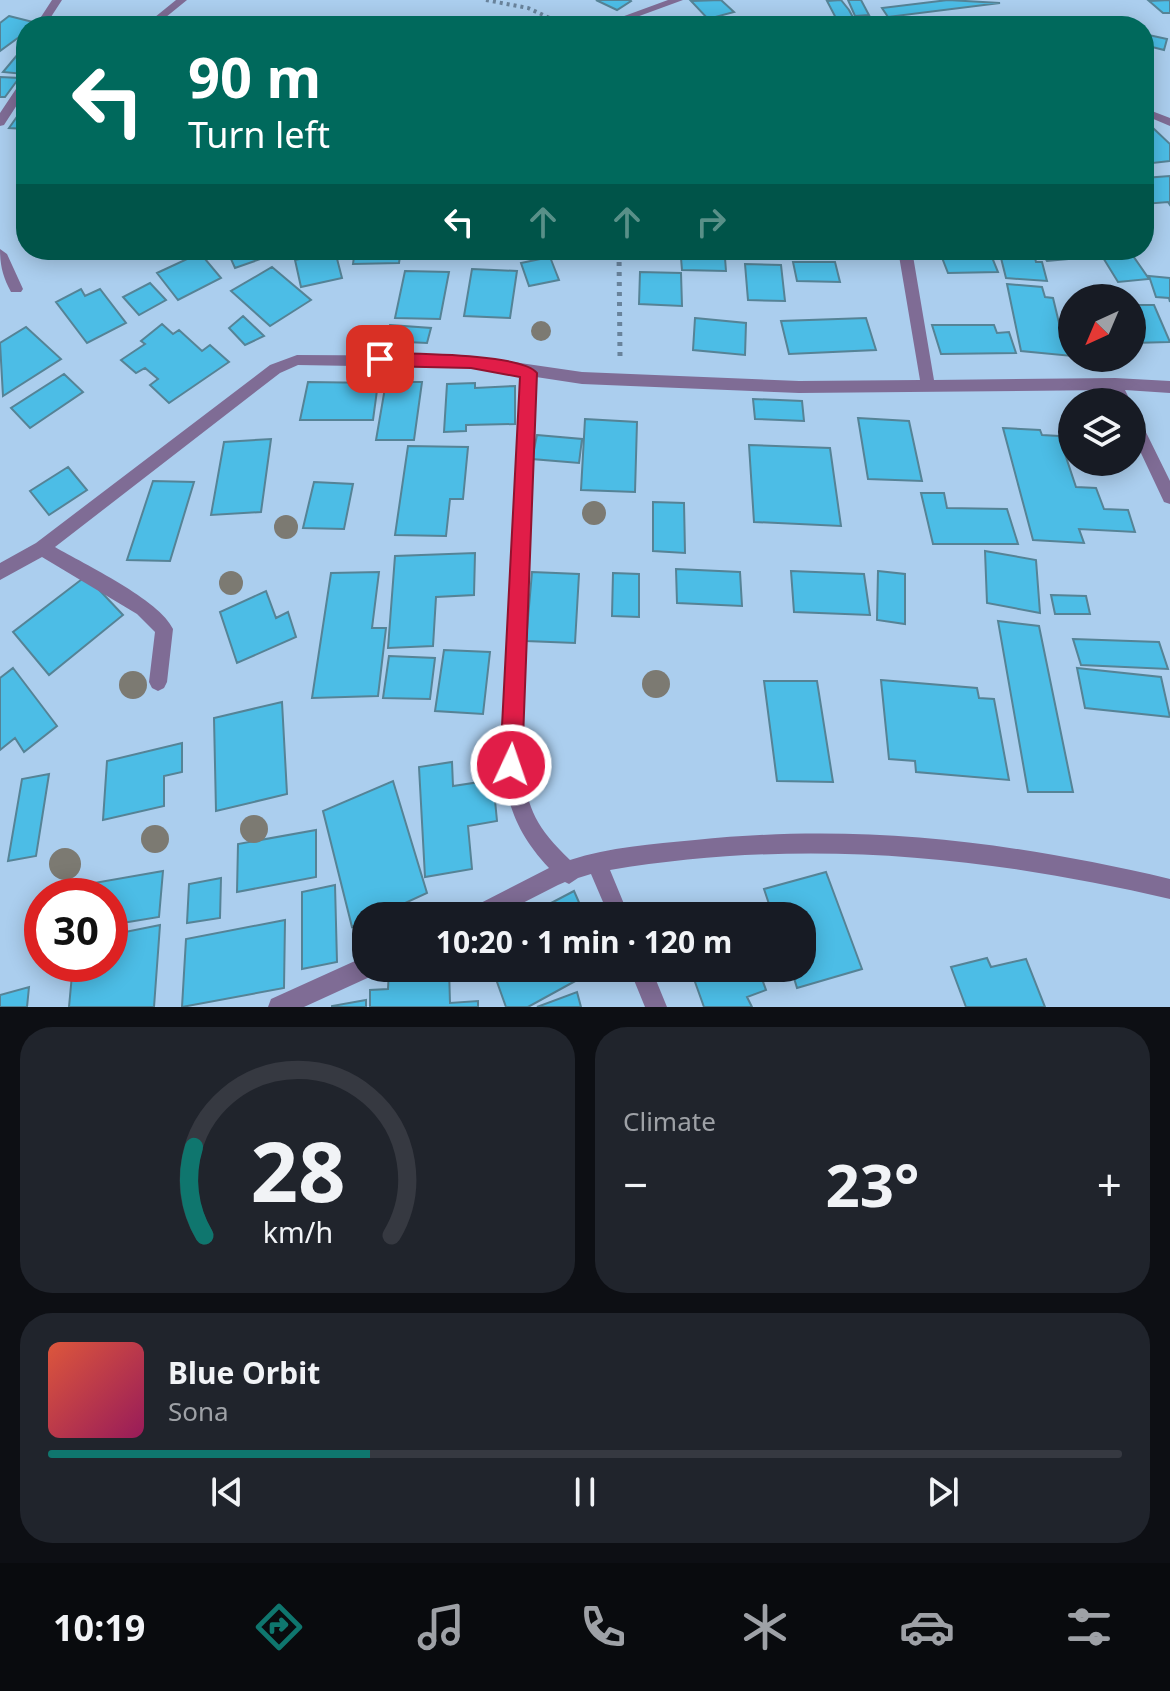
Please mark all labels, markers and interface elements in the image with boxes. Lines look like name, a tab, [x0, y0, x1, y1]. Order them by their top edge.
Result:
text: 90 m	[188, 38, 321, 114]
icon: left	[56, 48, 160, 152]
text: Turn left	[188, 110, 330, 159]
icon: left	[437, 200, 481, 244]
icon: ahead	[521, 200, 565, 244]
icon: ahead	[605, 200, 649, 244]
icon: right	[689, 200, 733, 244]
north arrow	[1058, 284, 1146, 372]
map controls	[1058, 284, 1146, 476]
pin	[346, 325, 414, 393]
icon: arrive	[358, 337, 402, 381]
button: layers	[1058, 388, 1146, 476]
position arrow	[469, 723, 553, 807]
speed limit sign: 30	[24, 878, 128, 982]
text: 10:20 · 1 min · 120 m	[436, 921, 732, 962]
text: Climate	[623, 1103, 716, 1139]
text: 28	[250, 1113, 345, 1226]
text: 23°	[825, 1143, 920, 1225]
text: −	[623, 1154, 648, 1214]
text: +	[1097, 1154, 1122, 1214]
text: km/h	[262, 1212, 333, 1251]
text: Blue Orbit	[168, 1352, 320, 1393]
text: Sona	[168, 1393, 229, 1429]
icon: previous	[205, 1470, 249, 1514]
icon: pause	[563, 1470, 607, 1514]
icon: next	[921, 1470, 965, 1514]
icon: directions	[251, 1599, 307, 1655]
icon: music	[413, 1599, 469, 1655]
icon: phone	[575, 1599, 631, 1655]
icon: climate	[737, 1599, 793, 1655]
icon: car	[899, 1599, 955, 1655]
icon: filters	[1061, 1599, 1117, 1655]
text: 10:19	[53, 1603, 145, 1652]

